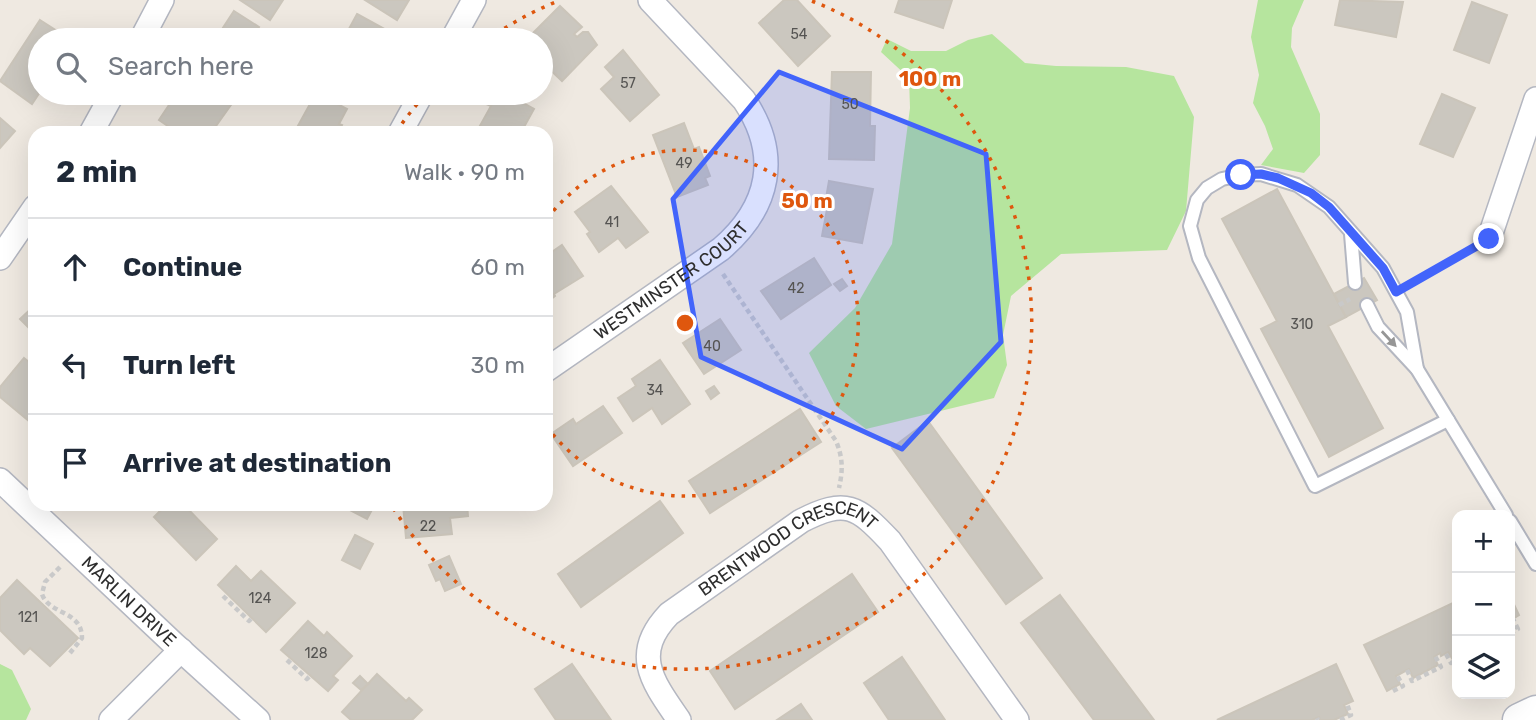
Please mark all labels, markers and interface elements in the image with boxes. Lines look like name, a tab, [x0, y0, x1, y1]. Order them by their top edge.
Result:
house number: 54	[790, 26, 808, 43]
search box	[28, 28, 553, 105]
icon: search	[52, 48, 90, 86]
text: Search here	[108, 51, 254, 82]
text: 100 m	[899, 66, 961, 91]
house number: 57	[620, 75, 636, 92]
house number: 50	[841, 96, 859, 113]
text: 2 min	[56, 154, 137, 190]
house number: 49	[676, 155, 692, 172]
text: Walk · 90 m	[404, 158, 525, 186]
route start	[1225, 159, 1256, 190]
text: 50 m	[781, 188, 833, 213]
house number: 41	[605, 214, 619, 231]
street label: WESTMINSTER COURT	[590, 217, 753, 344]
route end	[1473, 223, 1504, 254]
icon: ahead	[56, 248, 94, 286]
text: Continue	[123, 252, 242, 283]
text: 60 m	[470, 253, 525, 281]
house number: 42	[788, 280, 804, 297]
centre of rings	[673, 311, 697, 335]
house number: 310	[1290, 316, 1314, 333]
one-way arrow	[1381, 330, 1397, 348]
house number: 40	[703, 338, 721, 355]
icon: left	[56, 346, 94, 384]
text: Turn left	[123, 350, 235, 381]
text: 30 m	[470, 351, 525, 379]
house number: 34	[646, 382, 664, 399]
icon: arrive	[56, 444, 94, 482]
text: Arrive at destination	[123, 448, 391, 479]
street label: BRENTWOOD CRESCENT	[694, 497, 882, 601]
map controls	[1452, 510, 1515, 699]
button: +	[1452, 510, 1515, 573]
house number: 22	[420, 518, 436, 535]
street label: MARLIN DRIVE	[77, 552, 181, 651]
button: −	[1452, 573, 1515, 636]
house number: 124	[249, 590, 272, 607]
house number: 121	[18, 609, 38, 626]
button: layers	[1452, 636, 1515, 699]
house number: 128	[304, 645, 328, 662]

